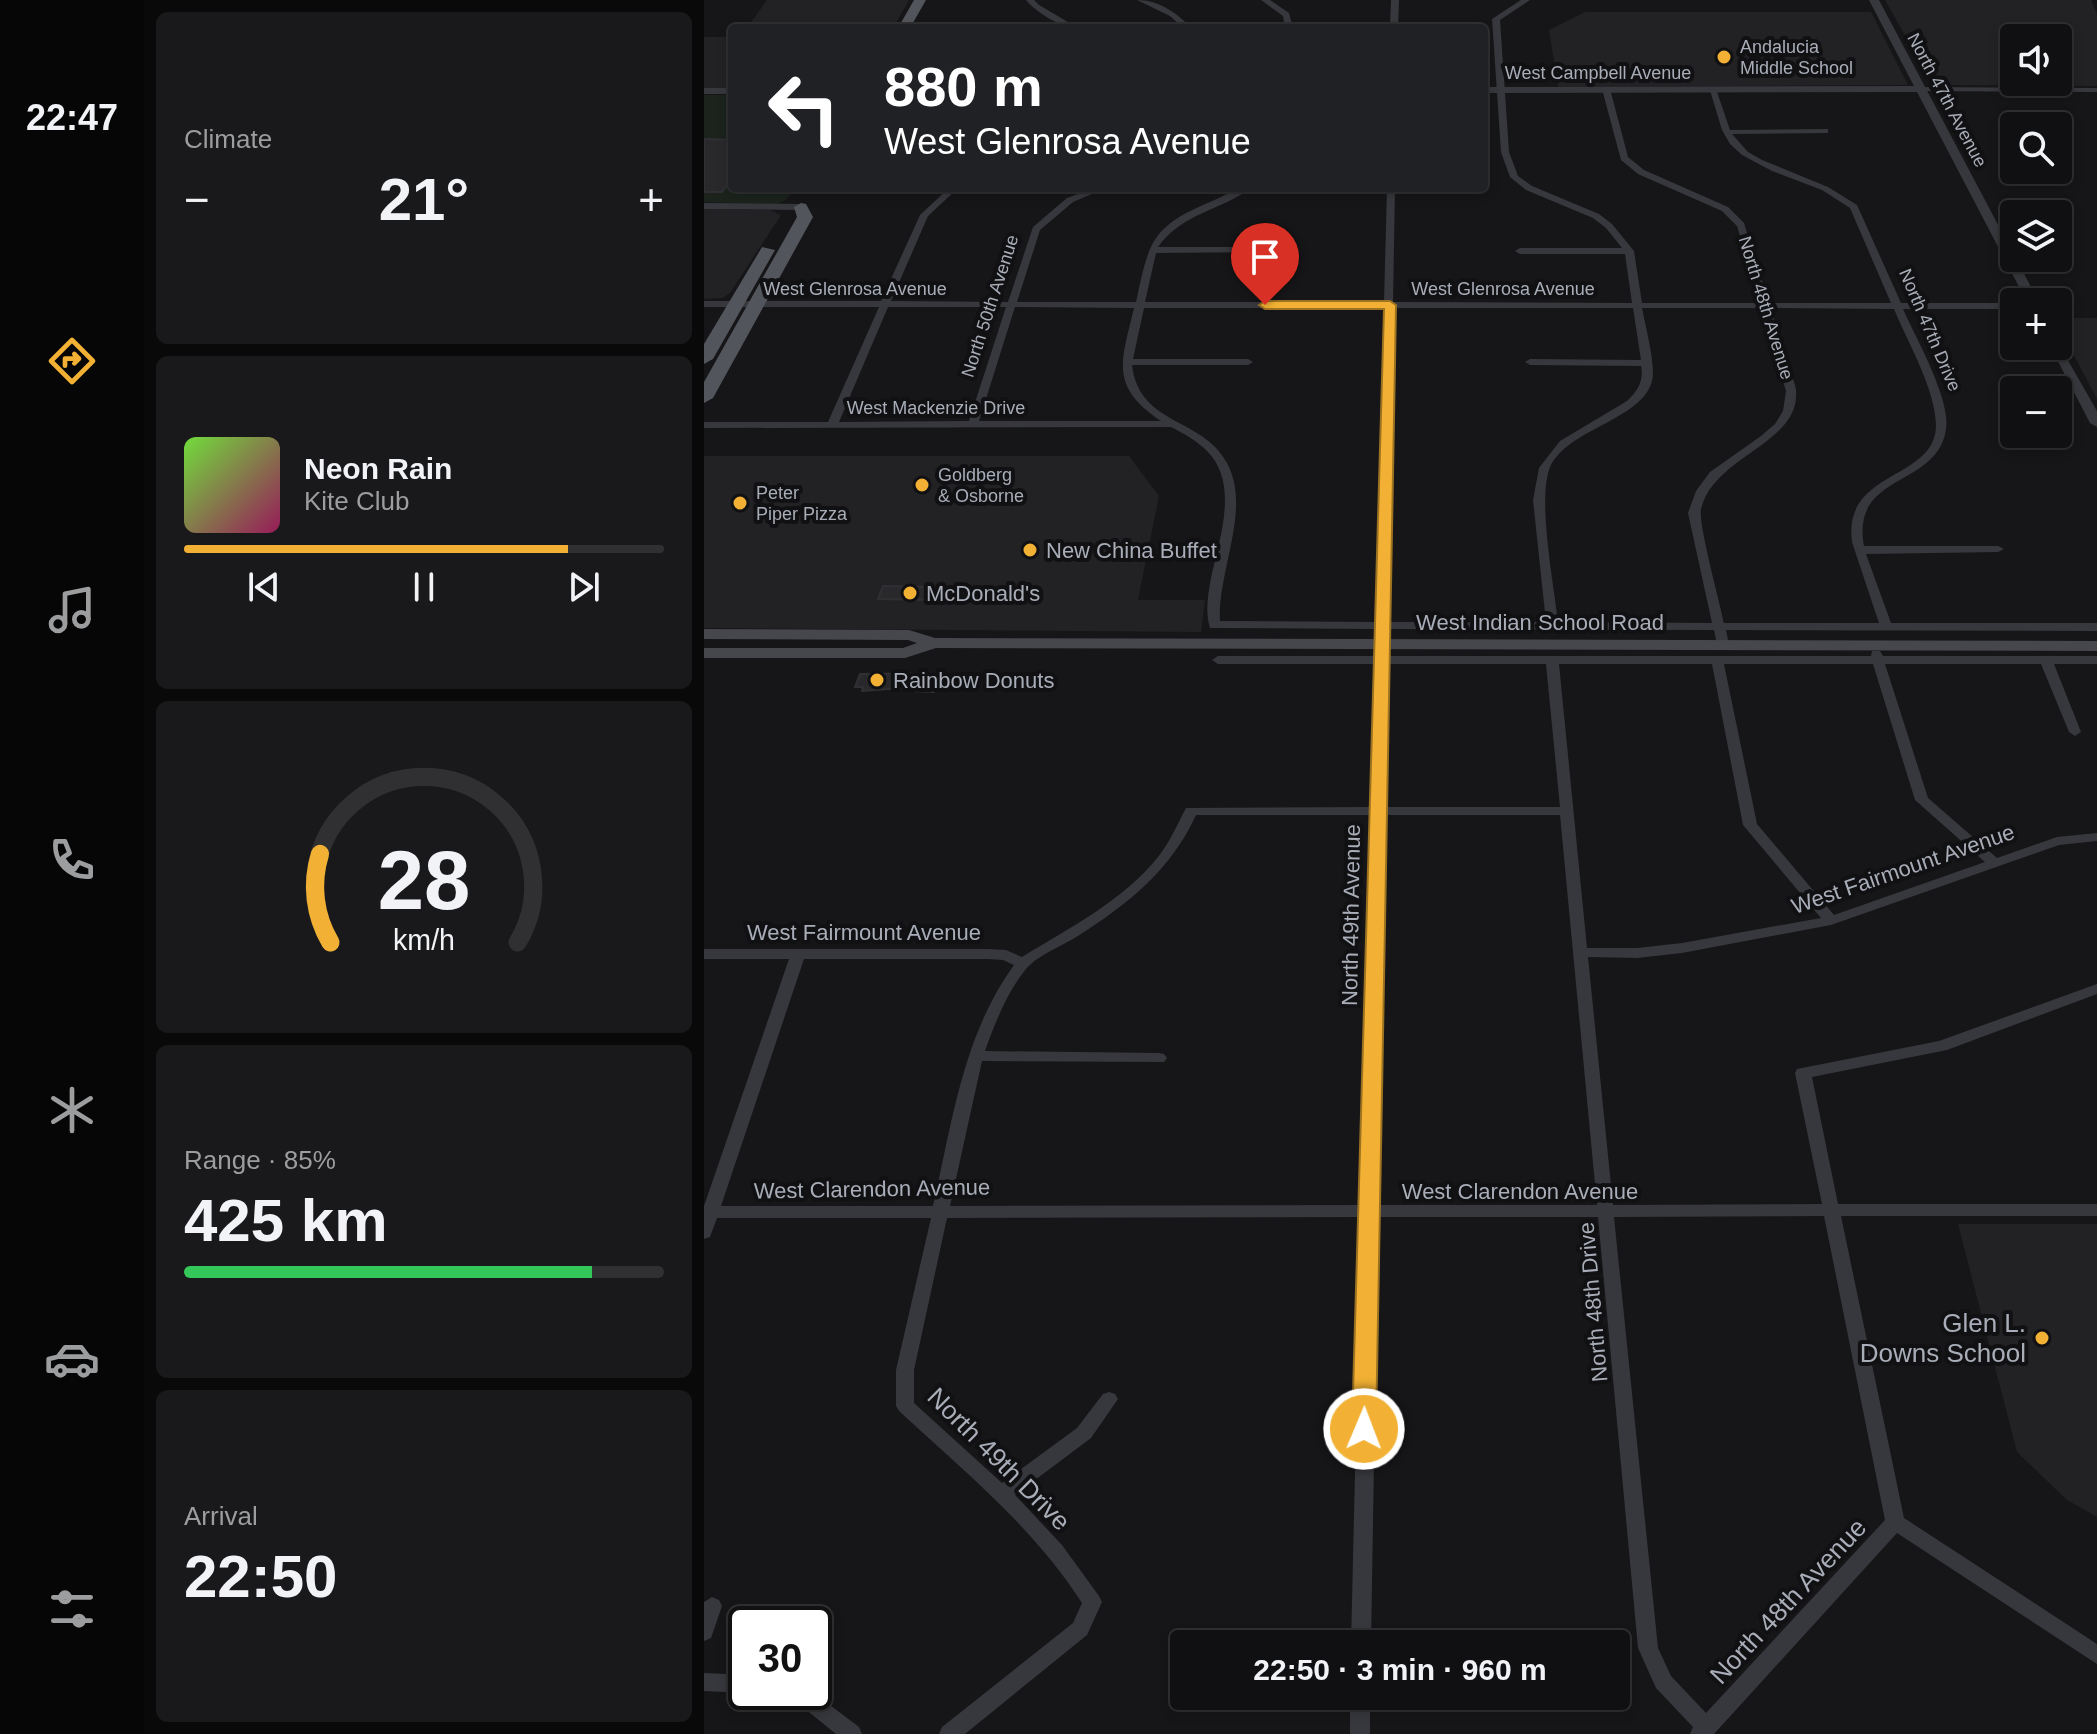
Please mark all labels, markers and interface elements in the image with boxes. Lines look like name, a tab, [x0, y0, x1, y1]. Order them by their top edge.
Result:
map controls	[2000, 24, 2072, 448]
button: sound	[2000, 24, 2072, 96]
street label: North 47th Avenue	[1903, 30, 1991, 170]
place label: Andalucia Middle School	[1740, 37, 1853, 78]
marker: Andalucia Middle School	[1715, 48, 1733, 66]
text: 880 m	[884, 55, 1043, 118]
icon: left	[752, 56, 856, 160]
street label: West Campbell Avenue	[1505, 63, 1691, 83]
text: 22:47	[26, 97, 118, 138]
button: search	[2000, 112, 2072, 184]
text: West Glenrosa Avenue	[884, 121, 1251, 162]
text: Climate	[184, 124, 272, 154]
text: 21°	[379, 166, 469, 233]
text: −	[184, 175, 210, 224]
text: +	[638, 175, 664, 224]
button: layers	[2000, 200, 2072, 272]
pin	[1231, 223, 1299, 305]
street label: North 50th Avenue	[958, 232, 1022, 380]
street label: North 48th Avenue	[1735, 234, 1797, 382]
icon: arrive	[1243, 235, 1287, 279]
street label: North 47th Drive	[1895, 266, 1965, 394]
street label: West Glenrosa Avenue	[763, 279, 947, 299]
street label: West Glenrosa Avenue	[1411, 279, 1595, 299]
button: +	[2000, 288, 2072, 360]
icon: directions	[44, 333, 100, 389]
button: −	[2000, 376, 2072, 448]
street label: West Mackenzie Drive	[847, 398, 1025, 418]
text: Neon Rain	[304, 452, 452, 485]
place label: Goldberg & Osborne	[938, 465, 1024, 506]
marker: Goldberg & Osborne	[913, 476, 931, 494]
place label: Peter Piper Pizza	[756, 483, 848, 524]
text: Kite Club	[304, 486, 410, 516]
marker: Peter Piper Pizza	[731, 494, 749, 512]
place label: New China Buffet	[1046, 538, 1217, 563]
marker: New China Buffet	[1021, 541, 1039, 559]
icon: previous	[242, 565, 286, 609]
icon: pause	[402, 565, 446, 609]
icon: next	[562, 565, 606, 609]
place label: McDonald's	[926, 581, 1040, 606]
icon: music	[44, 582, 100, 638]
marker: McDonald's	[901, 584, 919, 602]
street label: West Indian School Road	[1416, 610, 1664, 635]
place label: Rainbow Donuts	[893, 668, 1054, 693]
marker: Rainbow Donuts	[868, 671, 886, 689]
street label: West Fairmount Avenue	[1788, 819, 2018, 919]
street label: North 49th Avenue	[1337, 824, 1365, 1006]
icon: phone	[44, 832, 100, 888]
text: 28	[378, 834, 470, 927]
street label: West Fairmount Avenue	[747, 920, 981, 945]
text: km/h	[393, 924, 455, 956]
icon: climate	[44, 1082, 100, 1138]
text: Range · 85%	[184, 1145, 336, 1175]
street label: West Clarendon Avenue	[754, 1174, 990, 1204]
street label: West Clarendon Avenue	[1402, 1179, 1638, 1204]
text: 425 km	[184, 1187, 388, 1254]
street label: North 48th Drive	[1574, 1221, 1612, 1383]
place label: Glen L. Downs School	[1860, 1308, 2026, 1368]
marker: Glen L. Downs School	[2033, 1329, 2051, 1347]
icon: car	[44, 1331, 100, 1387]
street label: North 49th Drive	[921, 1381, 1077, 1537]
position arrow	[1322, 1387, 1406, 1471]
text: Arrival	[184, 1501, 258, 1531]
street label: North 48th Avenue	[1704, 1512, 1872, 1690]
text: 22:50	[184, 1543, 337, 1610]
icon: filters	[44, 1581, 100, 1637]
speed limit sign: 30	[728, 1606, 832, 1710]
text: 22:50 · 3 min · 960 m	[1253, 1653, 1547, 1686]

